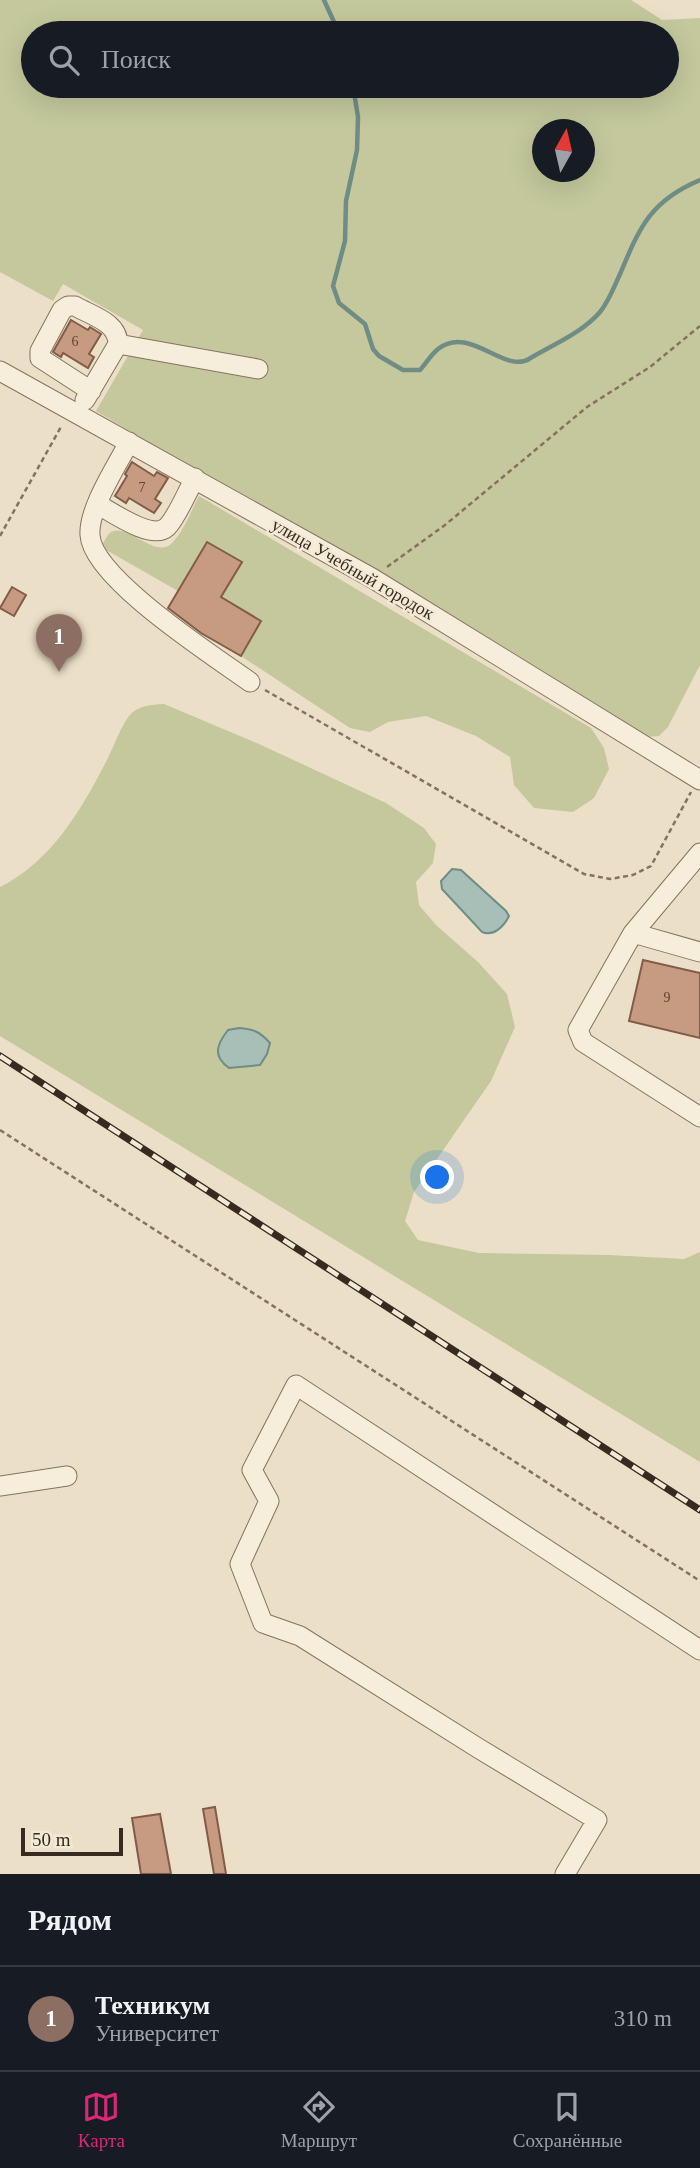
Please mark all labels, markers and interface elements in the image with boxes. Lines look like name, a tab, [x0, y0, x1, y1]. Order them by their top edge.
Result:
search box	[21, 21, 679, 98]
icon: search	[45, 41, 83, 79]
text: Поиск	[101, 45, 171, 74]
north arrow	[532, 119, 595, 182]
house number: 6	[72, 334, 79, 349]
house number: 7	[139, 480, 146, 495]
street label: улица Учебный городок	[268, 514, 438, 624]
pin: 1	[36, 614, 82, 672]
house number: 9	[664, 990, 671, 1005]
your location	[420, 1160, 454, 1194]
scale bar	[21, 1825, 122, 1857]
text: 50 m	[32, 1829, 71, 1850]
text: Рядом	[28, 1903, 112, 1936]
text: Техникум	[95, 1991, 210, 2020]
text: 1	[45, 2006, 57, 2031]
text: 310 m	[614, 2006, 672, 2031]
text: Университет	[95, 2021, 219, 2046]
tab: Карта	[78, 2088, 125, 2152]
tab: Маршрут	[281, 2088, 357, 2152]
tab: Сохранённые	[513, 2088, 622, 2152]

